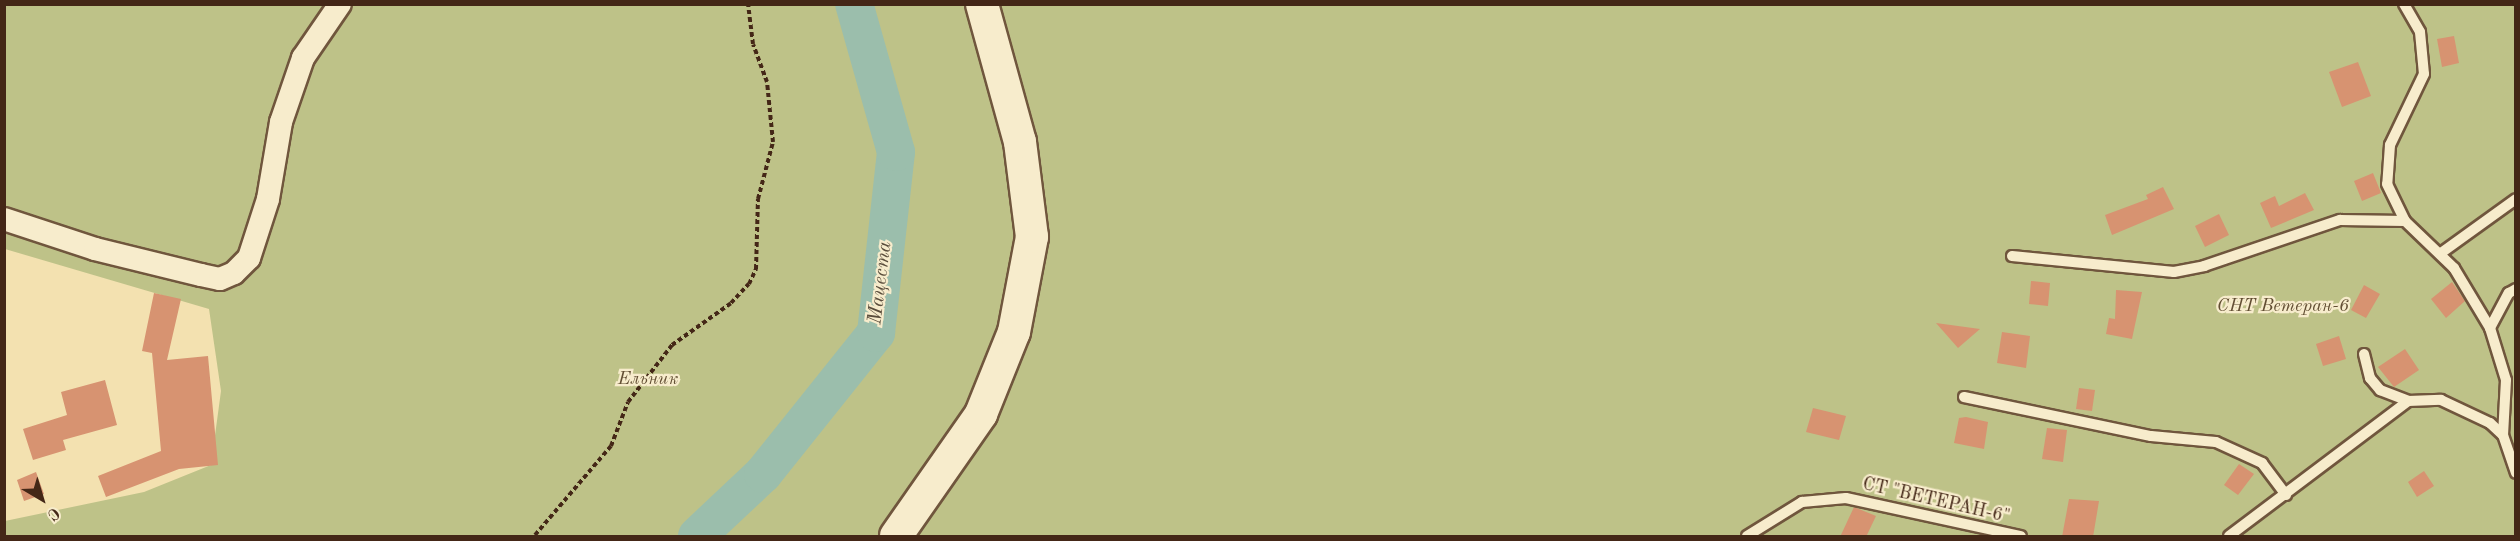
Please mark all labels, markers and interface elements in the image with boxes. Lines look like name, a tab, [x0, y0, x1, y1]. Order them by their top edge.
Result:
water label: Мацеста	[864, 240, 898, 326]
park label: СНТ Ветеран-6	[2217, 295, 2349, 317]
park label: Ельник	[618, 368, 678, 390]
north arrow	[12, 469, 72, 529]
street label: СТ "ВЕТЕРАН-6"	[1860, 474, 2012, 528]
text: С	[44, 504, 62, 523]

